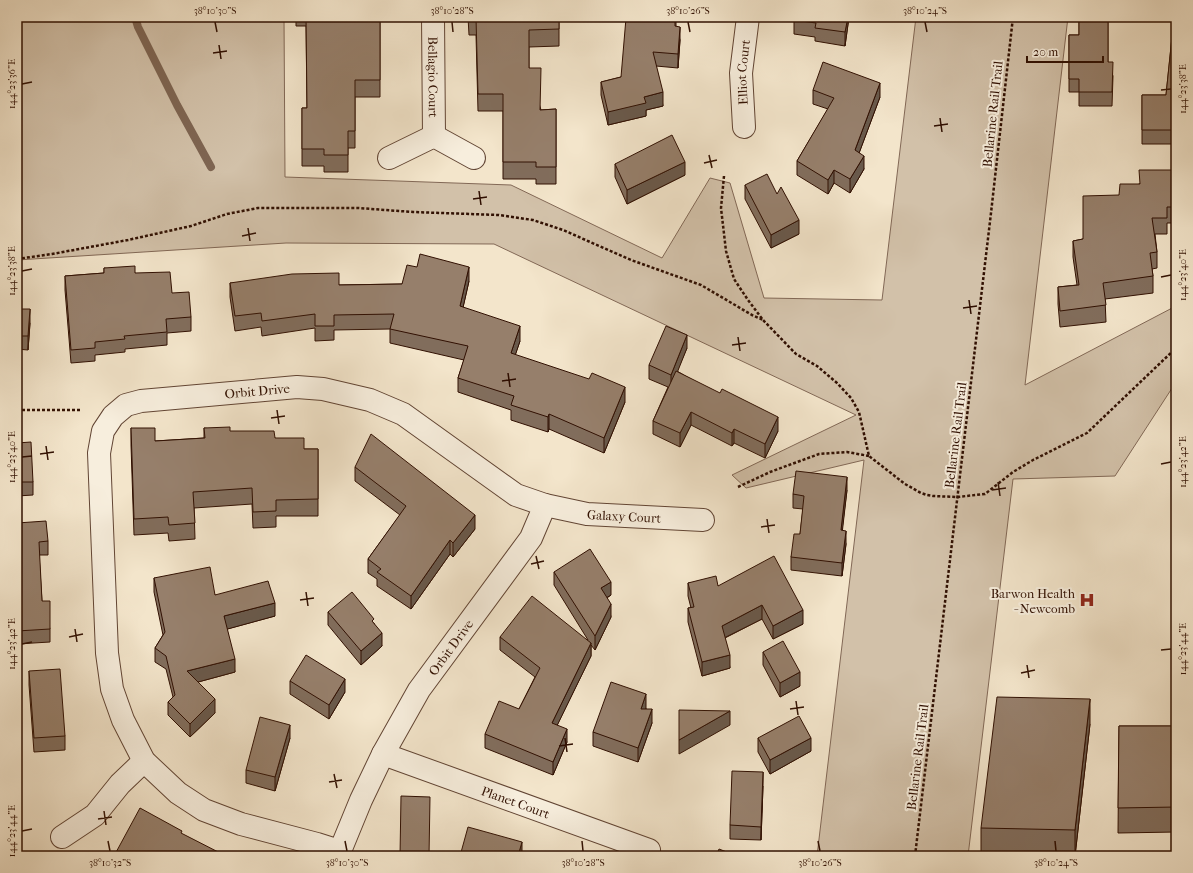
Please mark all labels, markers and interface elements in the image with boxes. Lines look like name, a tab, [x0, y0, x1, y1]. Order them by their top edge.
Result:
text: 38°10'30"S	[194, 5, 236, 17]
text: 38°10'28"S	[430, 5, 474, 17]
text: 38°10'26"S	[666, 5, 710, 17]
text: 38°10'24"S	[903, 5, 947, 17]
street label: Bellagio Court	[425, 36, 441, 118]
street label: Elliot Court	[734, 38, 753, 105]
scale bar	[1027, 38, 1103, 64]
text: 20 m	[1033, 45, 1058, 59]
text: 144°23'36"E	[6, 59, 18, 109]
street label: Bellarine Rail Trail	[979, 60, 1006, 168]
text: 144°23'38"E	[1177, 64, 1189, 114]
text: 144°23'38"E	[6, 246, 18, 296]
text: 144°23'40"E	[1177, 249, 1189, 301]
street label: Orbit Drive	[224, 381, 291, 401]
street label: Bellarine Rail Trail	[942, 381, 969, 489]
text: 144°23'40"E	[6, 431, 18, 483]
text: 144°23'42"E	[1177, 436, 1189, 488]
street label: Galaxy Court	[587, 507, 662, 526]
place label: Barwon Health - Newcomb	[991, 586, 1076, 616]
hospital icon: Barwon Health - Newcomb	[1078, 591, 1096, 609]
street label: Orbit Drive	[425, 616, 477, 678]
text: 144°23'42"E	[6, 618, 18, 670]
text: 144°23'44"E	[1177, 623, 1189, 675]
street label: Bellarine Rail Trail	[904, 703, 931, 811]
street label: Planet Court	[479, 783, 552, 822]
text: 144°23'44"E	[6, 805, 18, 857]
text: 38°10'32"S	[89, 857, 131, 869]
text: 38°10'30"S	[326, 857, 368, 869]
text: 38°10'28"S	[561, 857, 605, 869]
text: 38°10'26"S	[798, 857, 842, 869]
text: 38°10'24"S	[1034, 857, 1078, 869]

